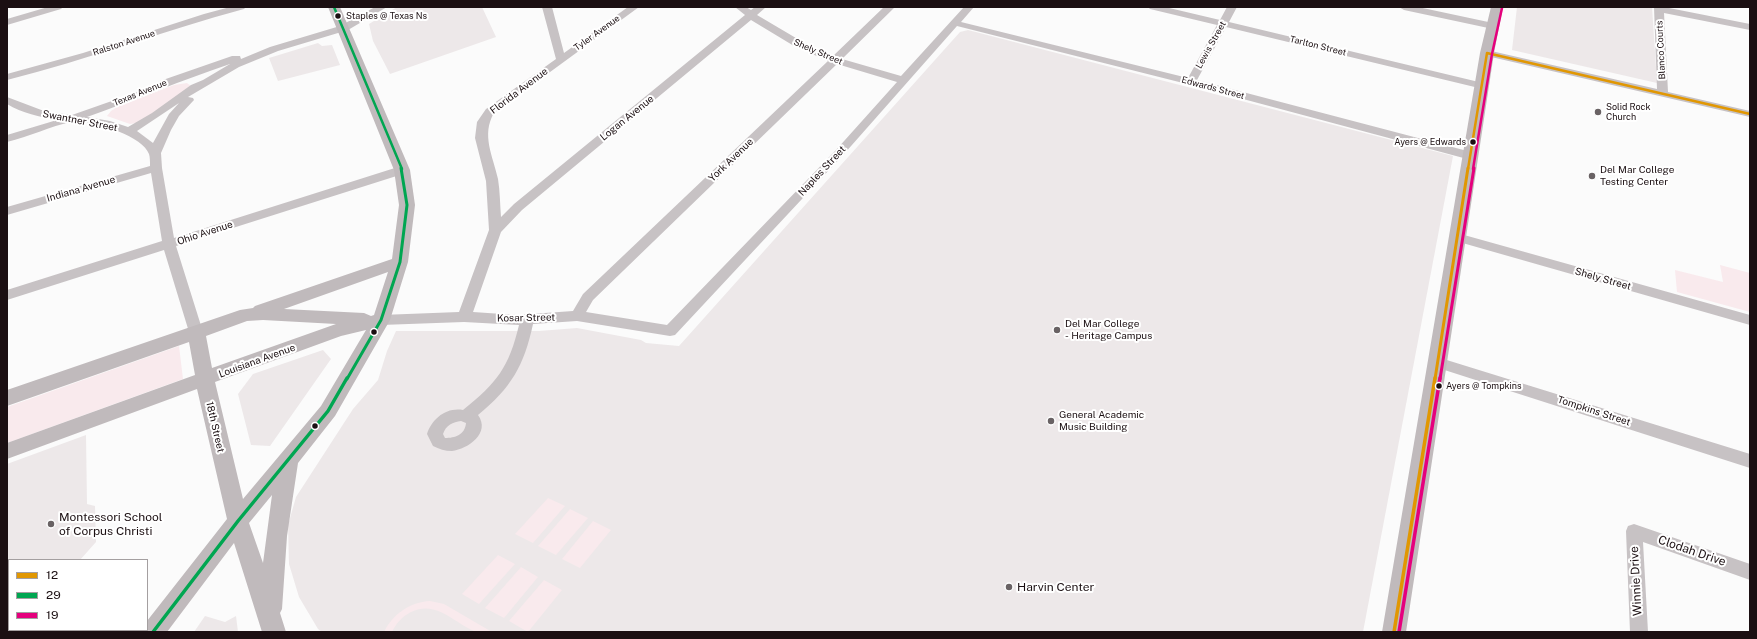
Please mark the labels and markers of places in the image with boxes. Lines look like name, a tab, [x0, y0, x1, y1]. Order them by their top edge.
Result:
marker: Staples @ Texas Ns	[333, 11, 343, 21]
place label: Staples @ Texas Ns	[346, 11, 427, 21]
place label: Solid Rock Church	[1606, 102, 1650, 123]
marker: Solid Rock Church	[1593, 107, 1603, 117]
place label: Ayers @ Edwards	[1394, 137, 1466, 147]
marker: Ayers @ Edwards	[1468, 137, 1478, 147]
place label: Del Mar College Testing Center	[1600, 164, 1674, 188]
marker: Del Mar College Testing Center	[1587, 171, 1597, 181]
place label: Del Mar College - Heritage Campus	[1065, 318, 1152, 342]
marker: Del Mar College - Heritage Campus	[1052, 325, 1062, 335]
unlabelled marker	[369, 327, 379, 337]
marker: Ayers @ Tompkins	[1434, 381, 1444, 391]
place label: Ayers @ Tompkins	[1446, 381, 1522, 391]
place label: General Academic Music Building	[1059, 409, 1144, 432]
marker: General Academic Music Building	[1046, 416, 1056, 426]
unlabelled marker	[310, 421, 320, 431]
place label: Montessori School of Corpus Christi	[59, 510, 162, 538]
marker: Montessori School of Corpus Christi	[46, 519, 56, 529]
place label: Harvin Center	[1017, 580, 1094, 594]
marker: Harvin Center	[1004, 582, 1014, 592]

